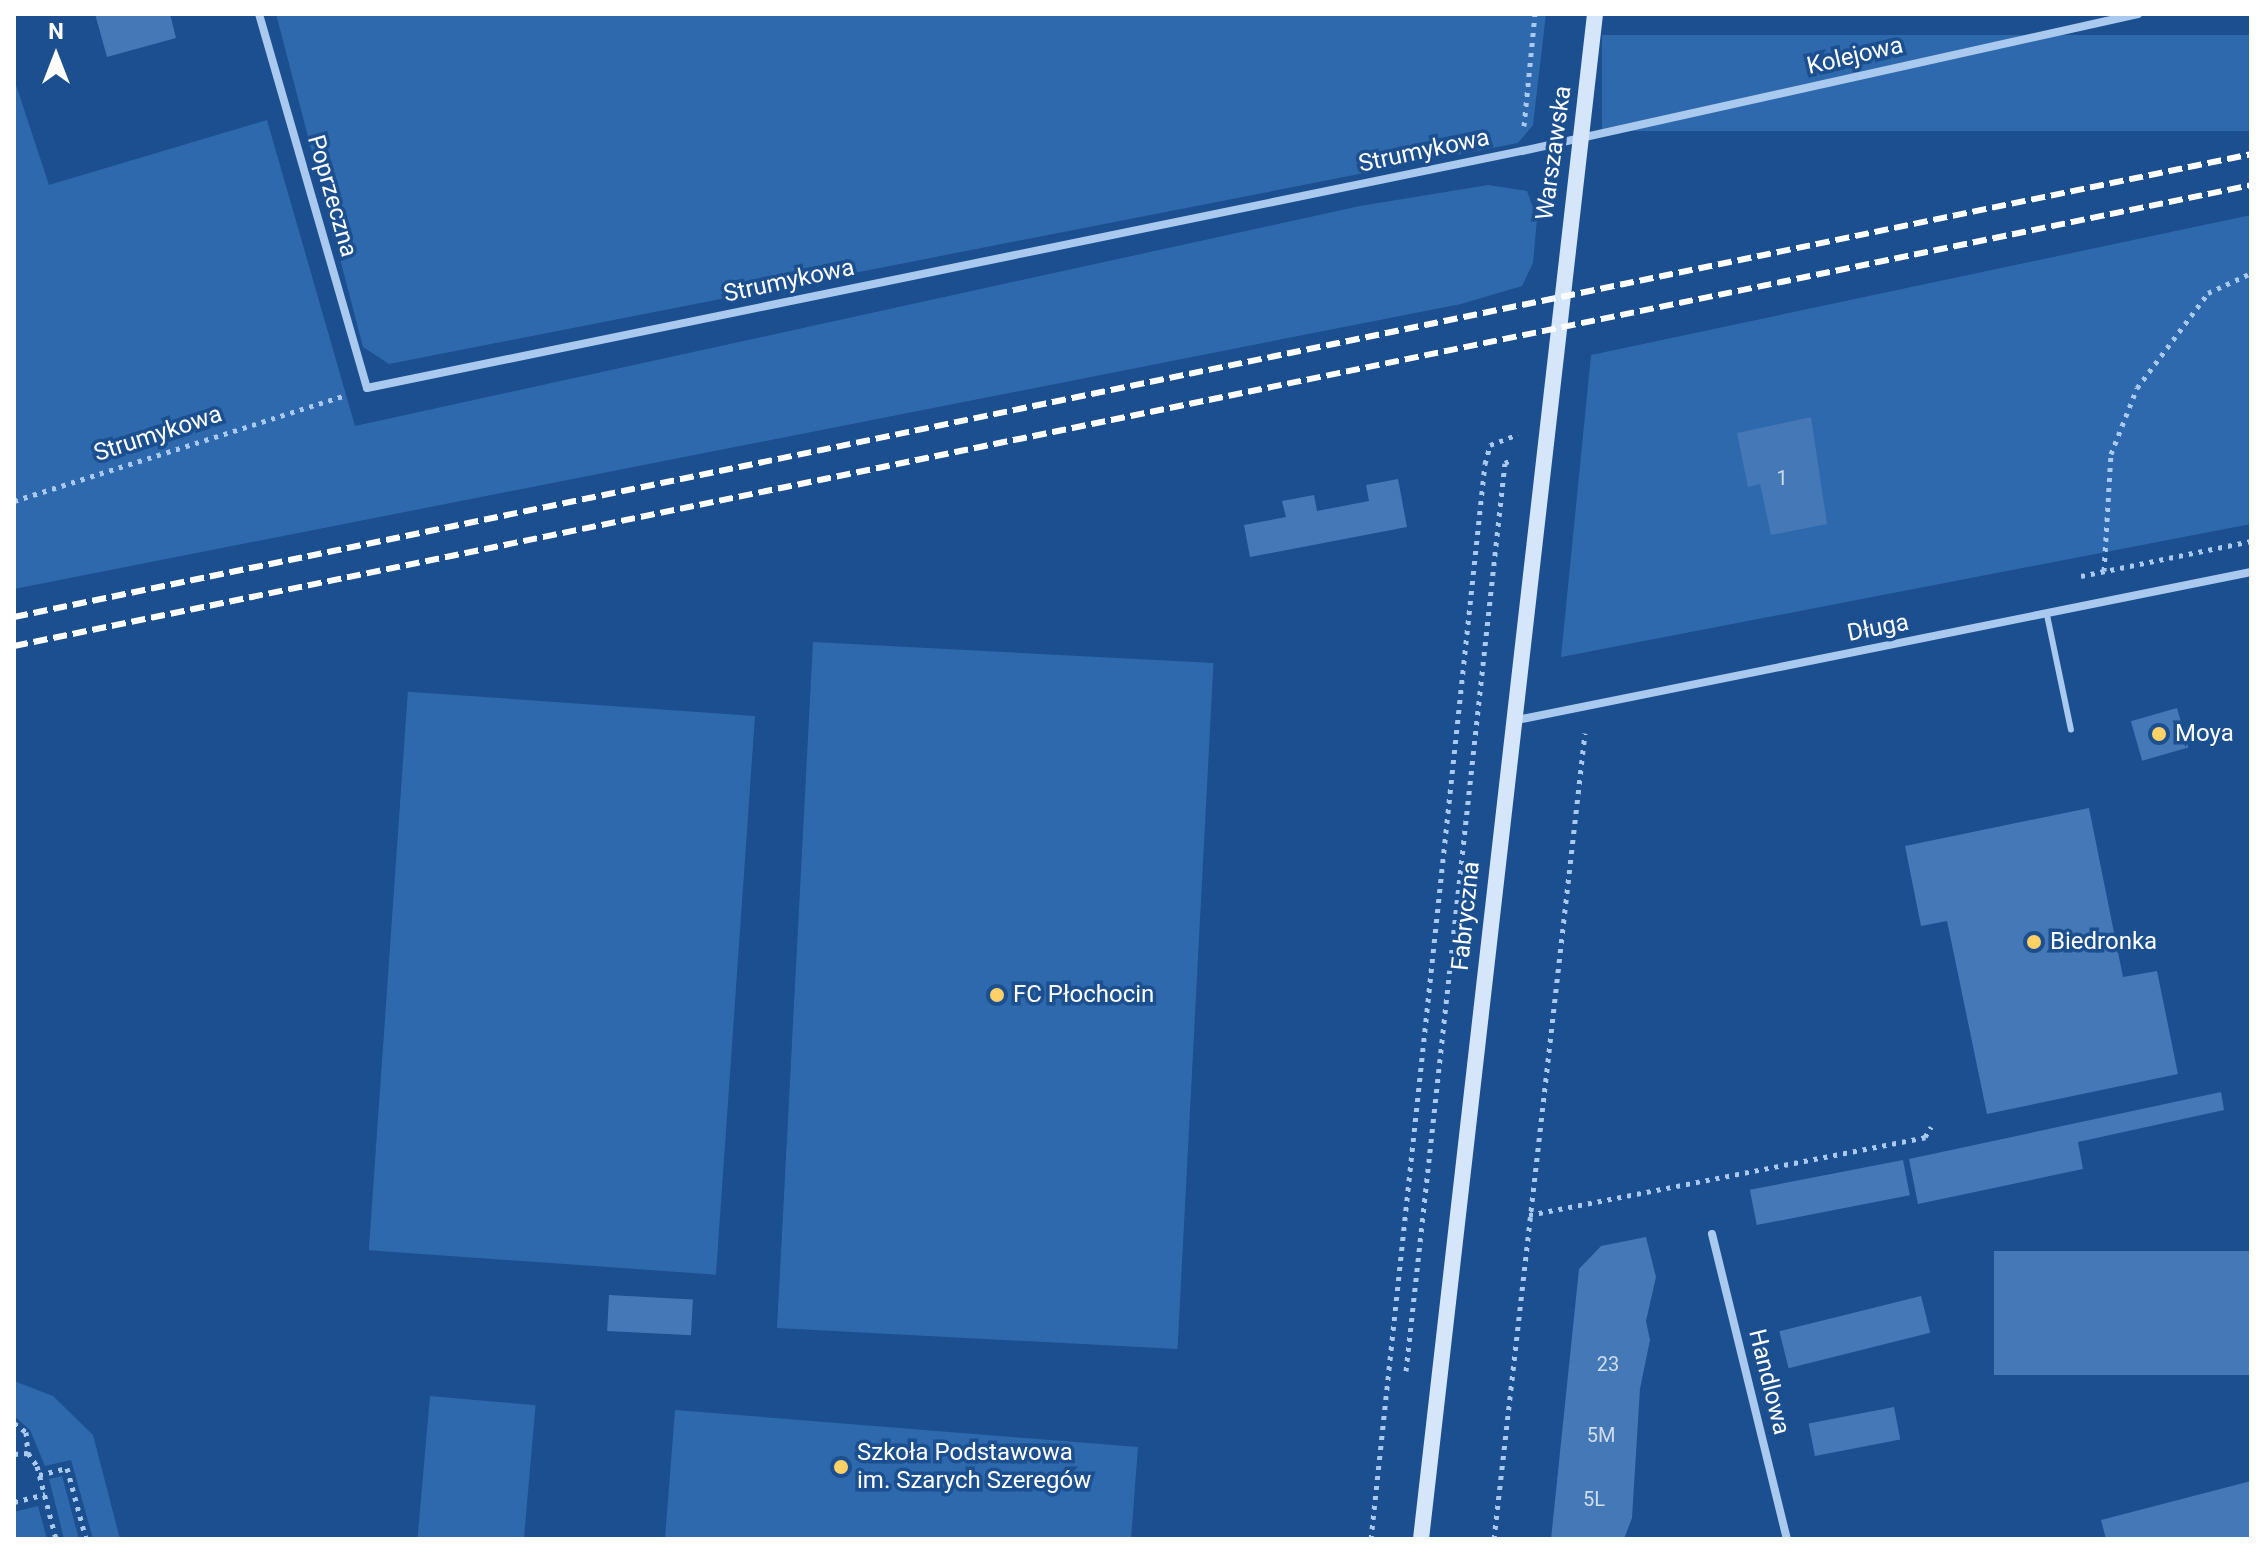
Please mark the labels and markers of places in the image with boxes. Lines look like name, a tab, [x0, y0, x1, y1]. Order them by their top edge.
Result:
place label: Moya	[2175, 720, 2234, 748]
marker: Moya	[2150, 725, 2168, 743]
place label: Biedronka	[2050, 928, 2157, 956]
marker: Biedronka	[2025, 933, 2043, 951]
place label: FC Płochocin	[1013, 981, 1154, 1009]
marker: FC Płochocin	[988, 986, 1006, 1004]
place label: Szkoła Podstawowa im. Szarych Szeregów	[857, 1439, 1091, 1495]
marker: Szkoła Podstawowa im. Szarych Szeregów	[832, 1458, 850, 1476]

